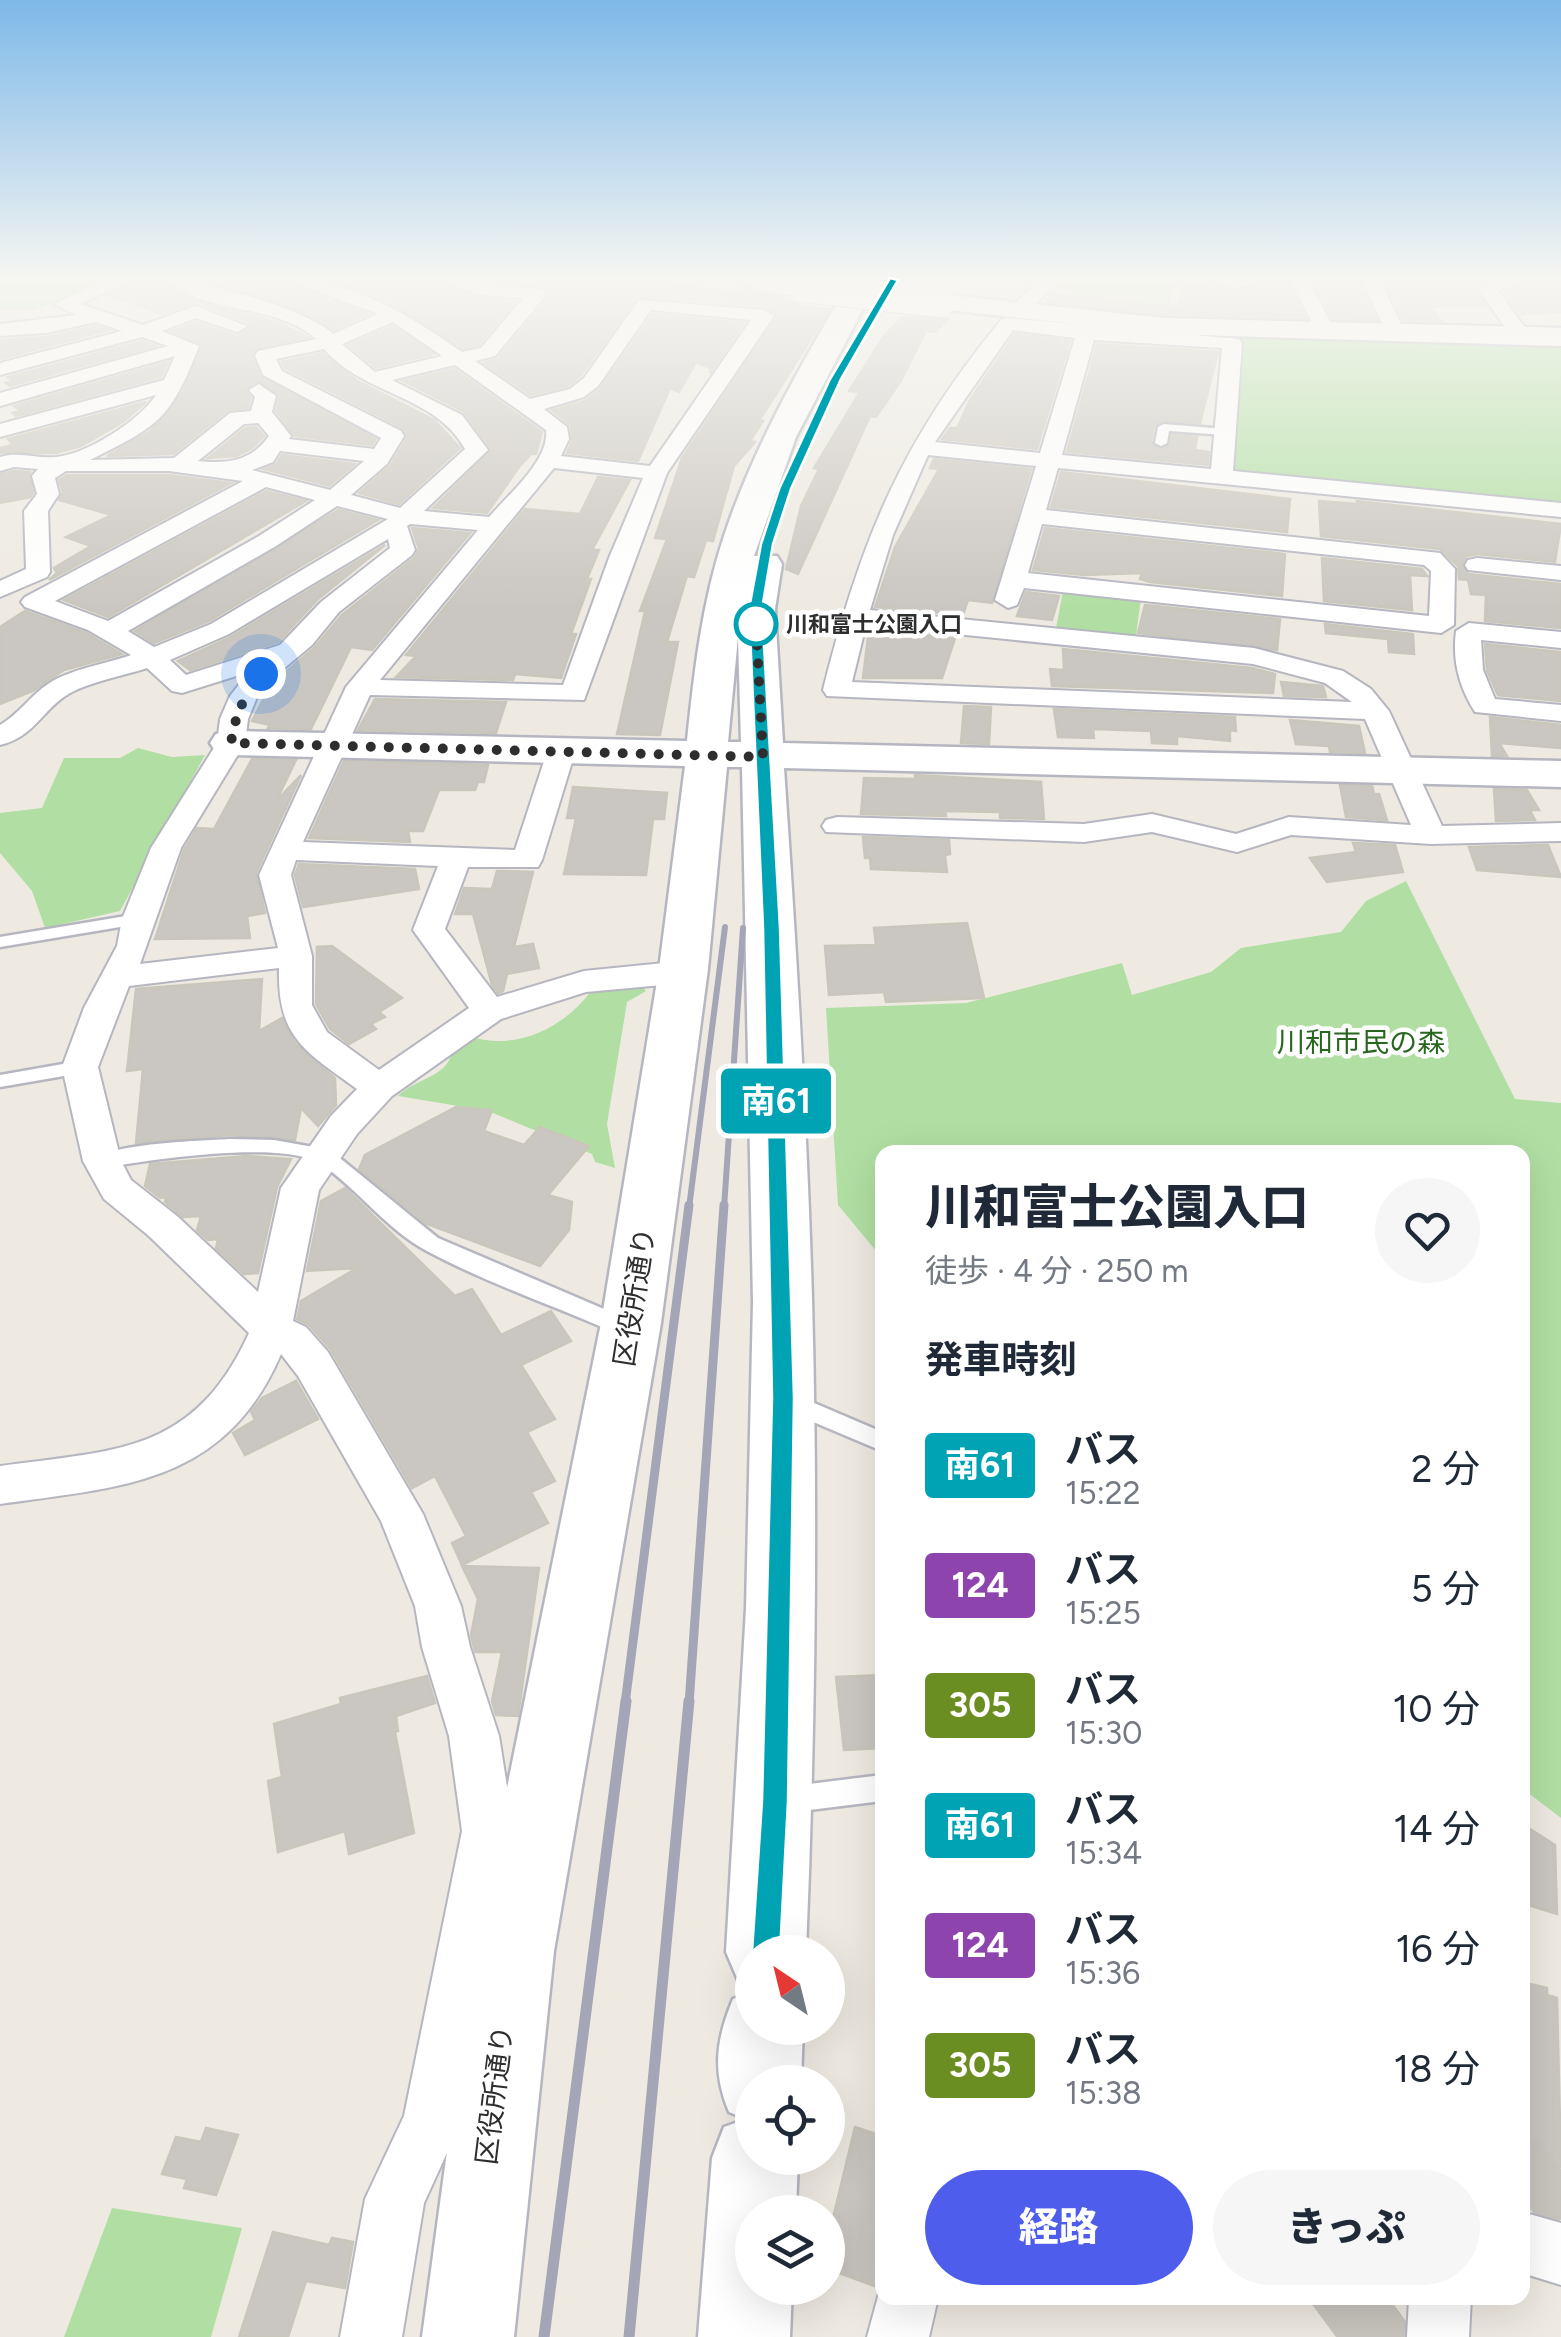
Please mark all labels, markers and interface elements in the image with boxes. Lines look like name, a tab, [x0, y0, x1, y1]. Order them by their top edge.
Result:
marker: 川和富士公園入口	[735, 603, 777, 645]
place label: 川和富士公園入口	[786, 611, 962, 638]
your location	[236, 649, 286, 699]
park label: 川和市民の森	[1277, 1025, 1445, 1059]
line badge: 南61	[718, 1068, 834, 1134]
text: 南61	[741, 1080, 811, 1122]
text: 川和富士公園入口	[925, 1178, 1309, 1236]
button: heart	[1375, 1178, 1480, 1283]
street label: 区役所通り	[606, 1225, 662, 1369]
text: 徒歩 · 4 分 · 250 m	[925, 1252, 1189, 1290]
text: 発車時刻	[925, 1337, 1077, 1383]
text: バス	[1065, 1427, 1141, 1473]
text: 南61	[945, 1444, 1015, 1486]
text: 2 分	[1411, 1446, 1480, 1492]
text: 15:22	[1065, 1474, 1141, 1512]
text: バス	[1065, 1547, 1141, 1593]
text: 124	[951, 1564, 1009, 1606]
text: 5 分	[1411, 1566, 1480, 1612]
text: 15:25	[1065, 1594, 1141, 1632]
text: バス	[1065, 1667, 1141, 1713]
text: 305	[949, 1684, 1011, 1726]
text: 10 分	[1393, 1686, 1480, 1732]
text: 15:30	[1065, 1714, 1143, 1752]
text: バス	[1065, 1787, 1141, 1833]
text: 南61	[945, 1804, 1015, 1846]
text: 14 分	[1393, 1806, 1480, 1852]
text: 15:34	[1065, 1834, 1142, 1872]
text: バス	[1065, 1907, 1141, 1953]
text: 124	[951, 1924, 1009, 1966]
text: 16 分	[1395, 1926, 1480, 1972]
north arrow	[735, 1935, 845, 2045]
map controls	[735, 1935, 845, 2305]
text: 15:36	[1065, 1954, 1140, 1992]
street label: 区役所通り	[469, 2023, 519, 2167]
text: バス	[1065, 2027, 1141, 2073]
text: 305	[949, 2044, 1011, 2086]
text: 18 分	[1394, 2046, 1480, 2092]
button: locate	[735, 2065, 845, 2175]
text: 15:38	[1065, 2074, 1142, 2112]
button: 経路	[925, 2170, 1193, 2285]
button: きっぷ	[1213, 2170, 1480, 2285]
button: layers	[735, 2195, 845, 2305]

